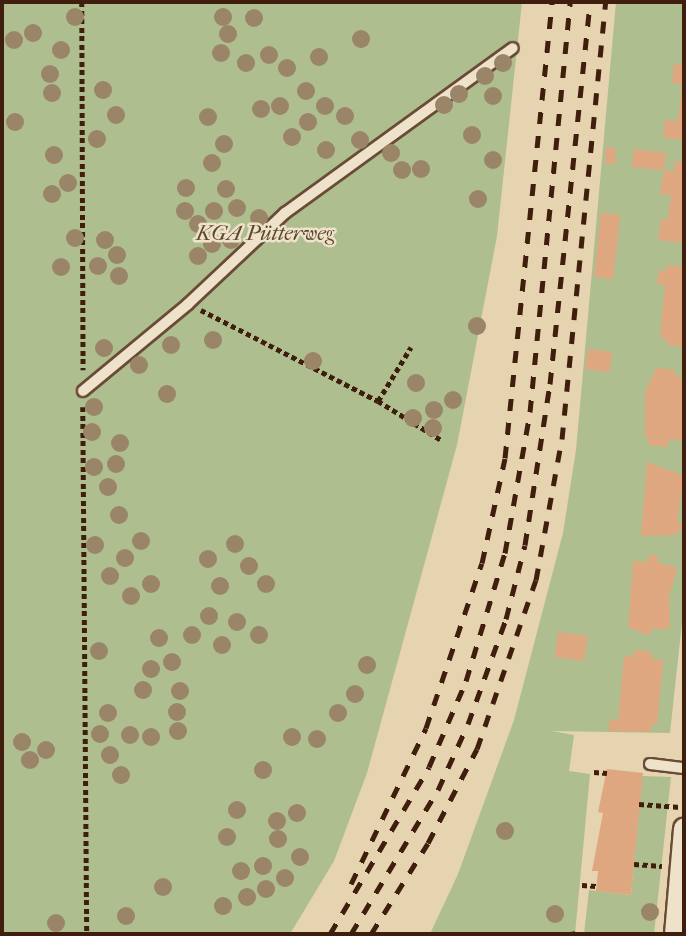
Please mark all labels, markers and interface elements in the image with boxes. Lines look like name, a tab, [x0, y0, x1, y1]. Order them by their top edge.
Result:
park label: KGA Pütterweg	[196, 220, 334, 246]

